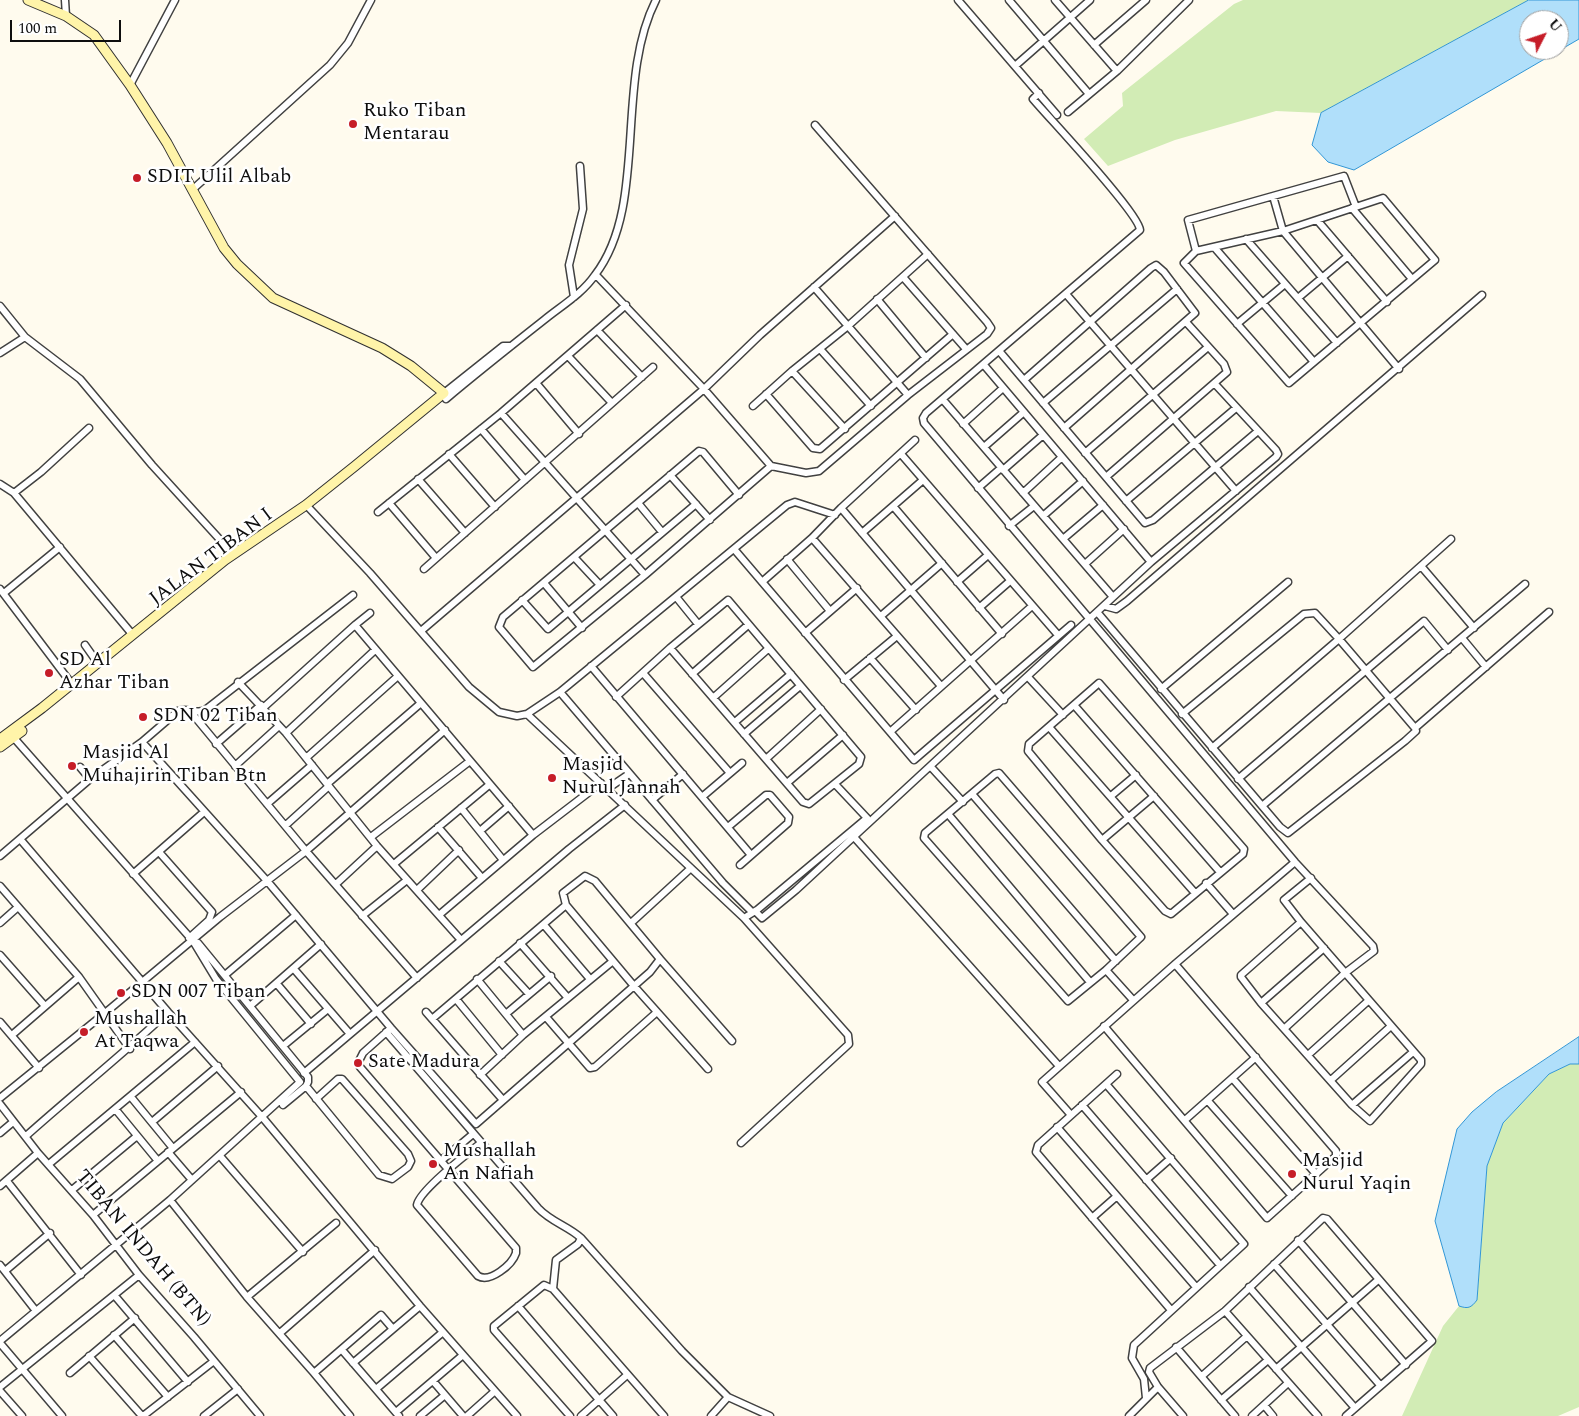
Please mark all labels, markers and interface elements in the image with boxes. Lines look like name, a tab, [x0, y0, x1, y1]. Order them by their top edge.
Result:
scale bar	[12, 10, 124, 42]
north arrow	[1519, 10, 1569, 60]
text: U	[1543, 14, 1567, 37]
text: 100 m	[18, 17, 57, 40]
place label: Ruko Tiban Mentarau	[363, 100, 466, 147]
marker: Ruko Tiban Mentarau	[347, 118, 359, 130]
place label: SDIT Ulil Albab	[147, 166, 291, 190]
marker: SDIT Ulil Albab	[131, 172, 143, 184]
street label: JALAN TIBAN I	[146, 504, 278, 612]
place label: SD Al Azhar Tiban	[59, 649, 170, 696]
marker: SD Al Azhar Tiban	[43, 667, 55, 679]
place label: SDN 02 Tiban	[153, 705, 278, 729]
marker: SDN 02 Tiban	[137, 711, 149, 723]
place label: Masjid Al Muhajirin Tiban Btn	[82, 742, 267, 789]
place label: Masjid Nurul Jannah	[562, 754, 681, 801]
marker: Masjid Al Muhajirin Tiban Btn	[66, 760, 78, 772]
marker: Masjid Nurul Jannah	[546, 772, 558, 784]
place label: SDN 007 Tiban	[131, 981, 266, 1005]
marker: SDN 007 Tiban	[115, 987, 127, 999]
place label: Mushallah At Taqwa	[94, 1008, 187, 1055]
marker: Mushallah At Taqwa	[78, 1026, 90, 1038]
place label: Sate Madura	[368, 1051, 480, 1075]
marker: Sate Madura	[352, 1057, 364, 1069]
place label: Mushallah An Nafiah	[443, 1140, 536, 1187]
place label: Masjid Nurul Yaqin	[1302, 1150, 1411, 1197]
marker: Mushallah An Nafiah	[427, 1158, 439, 1170]
street label: TIBAN INDAH (BTN)	[69, 1166, 215, 1332]
marker: Masjid Nurul Yaqin	[1286, 1168, 1298, 1180]

